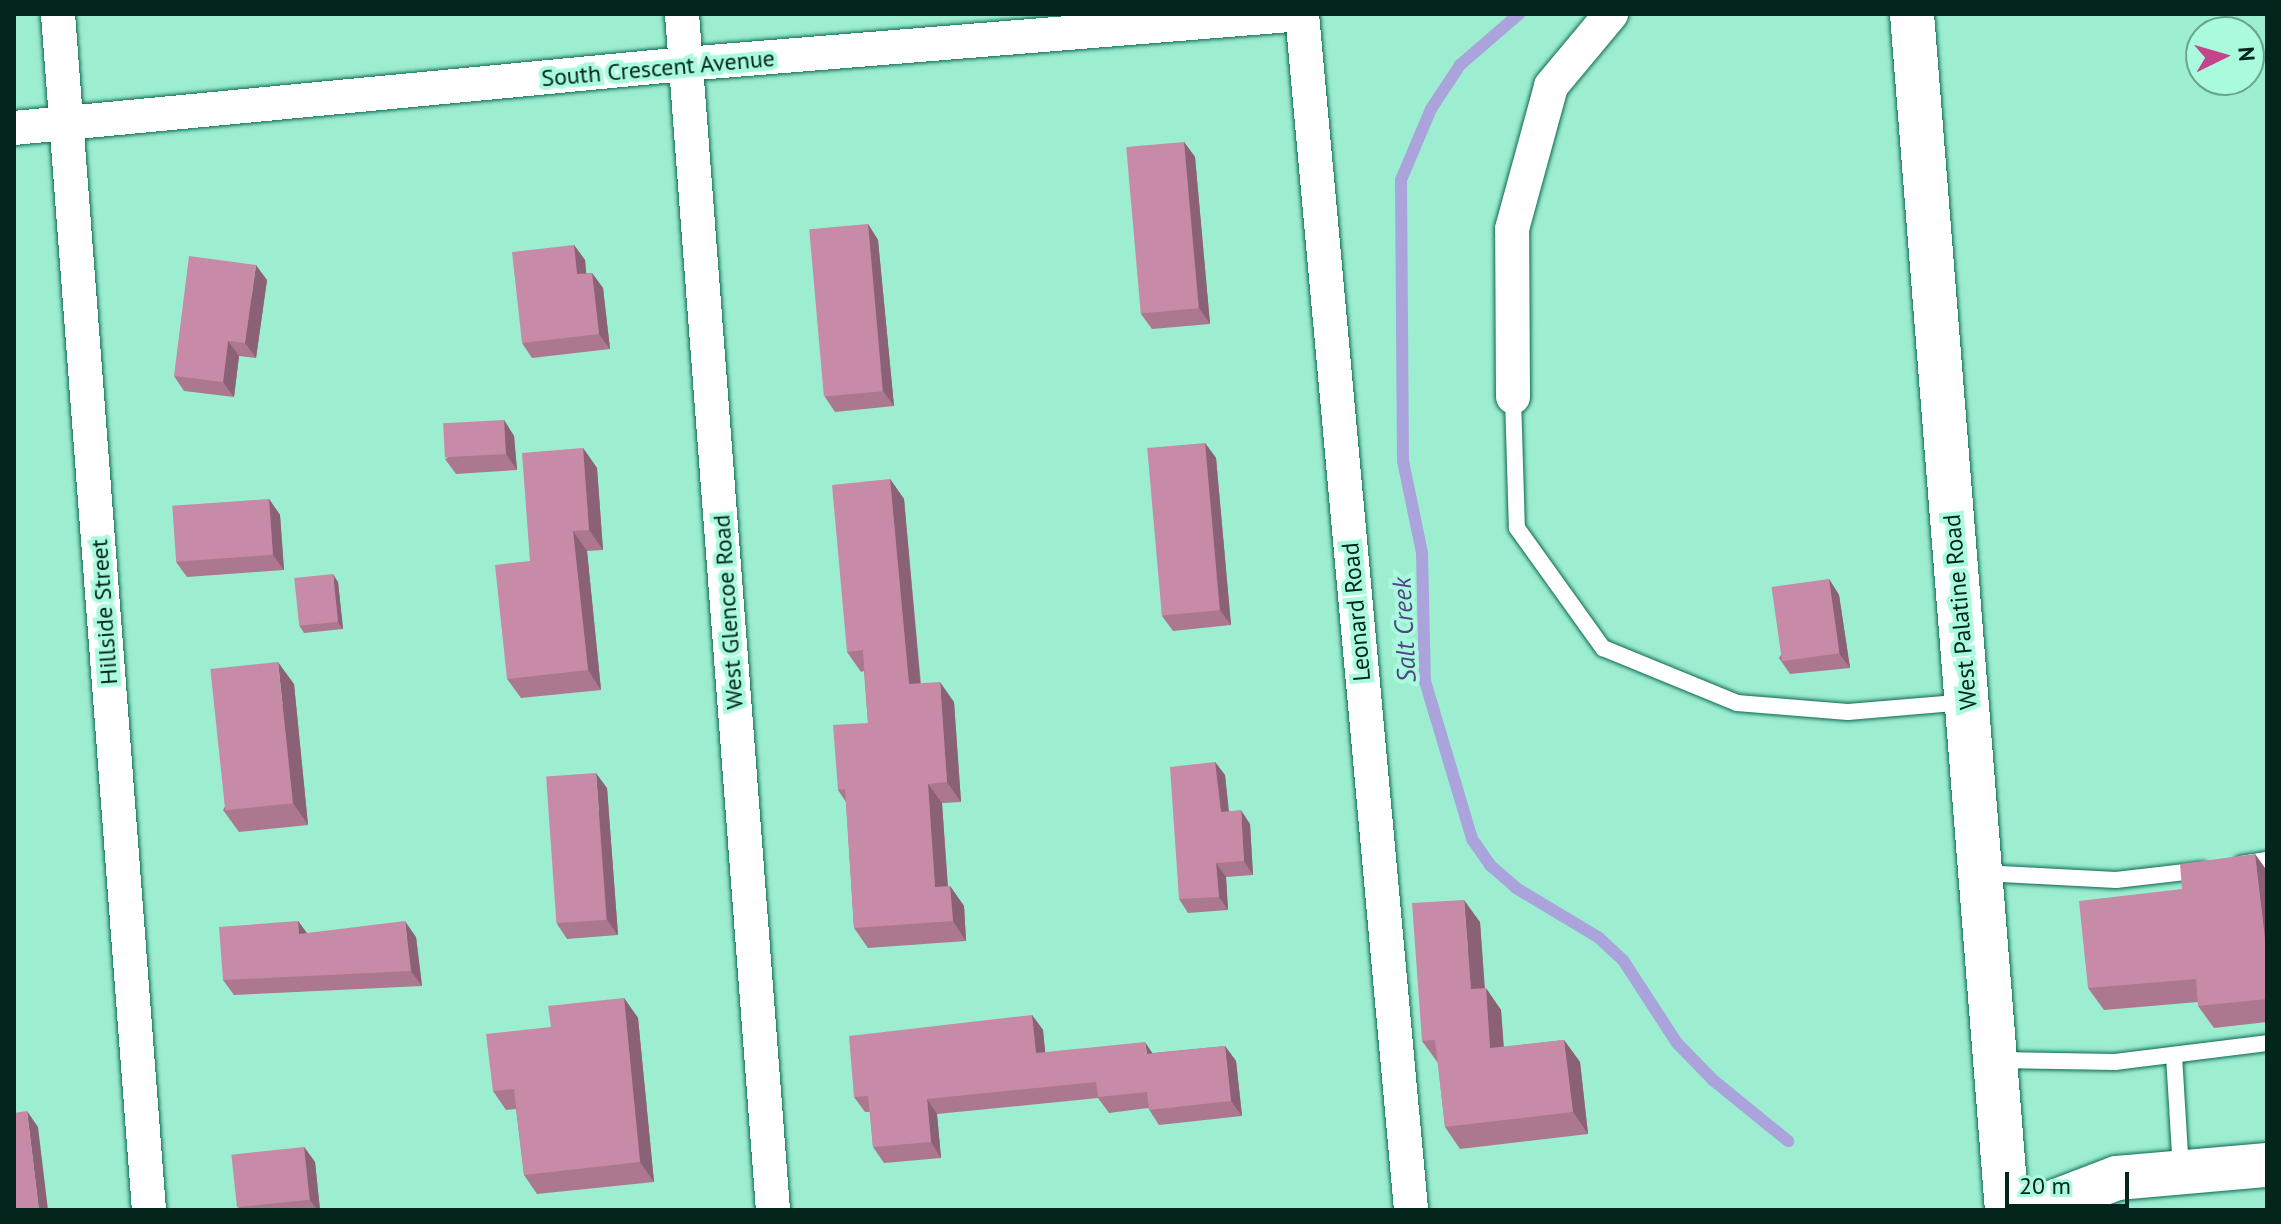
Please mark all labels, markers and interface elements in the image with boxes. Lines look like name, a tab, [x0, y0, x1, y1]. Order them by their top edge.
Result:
north arrow	[2185, 16, 2265, 96]
street label: South Crescent Avenue	[540, 43, 776, 93]
text: N	[2232, 46, 2261, 63]
street label: West Palatine Road	[1937, 513, 1983, 711]
street label: West Glencoe Road	[707, 514, 749, 710]
street label: Hillside Street	[85, 538, 123, 686]
street label: Leonard Road	[1336, 541, 1376, 683]
water label: Salt Creek	[1386, 576, 1422, 684]
scale bar	[2009, 1156, 2133, 1206]
text: 20 m	[2019, 1170, 2071, 1201]

